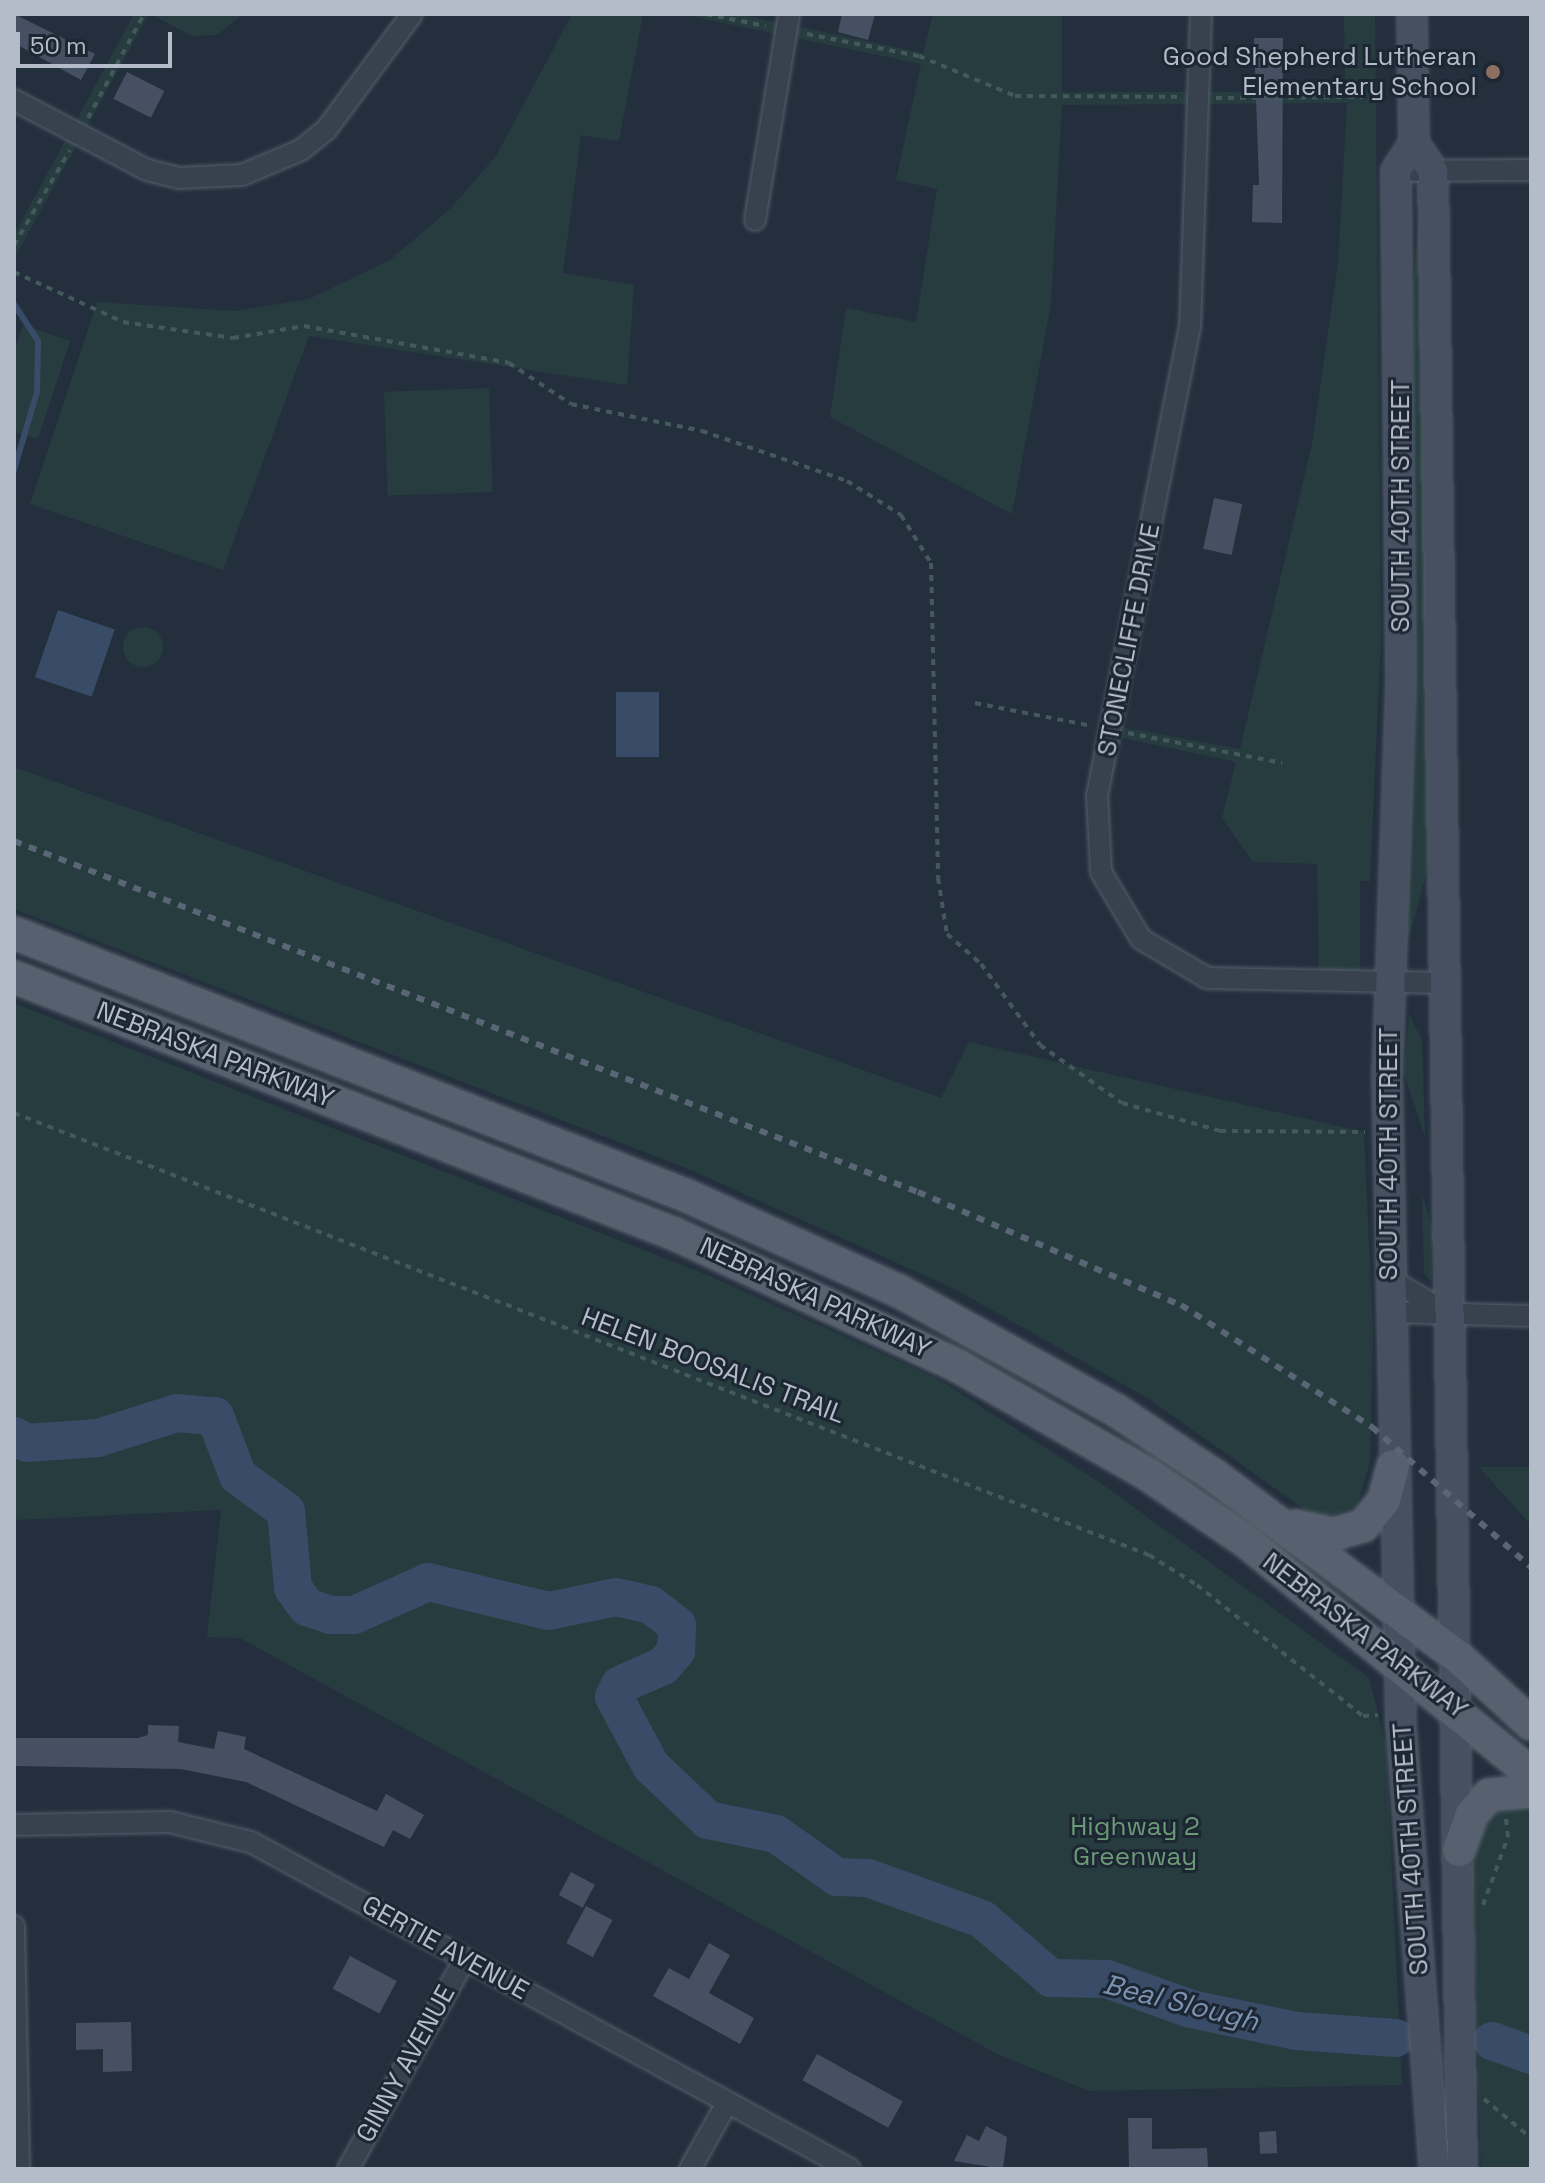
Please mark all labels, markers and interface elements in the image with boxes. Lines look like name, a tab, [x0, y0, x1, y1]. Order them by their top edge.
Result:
scale bar	[20, 16, 176, 66]
text: 50 m	[30, 30, 87, 61]
place label: Good Shepherd Lutheran Elementary School	[1163, 41, 1477, 102]
marker: Good Shepherd Lutheran Elementary School	[1484, 63, 1502, 81]
street label: SOUTH 40TH STREET	[1385, 379, 1417, 633]
street label: STONECLIFFE DRIVE	[1091, 521, 1167, 759]
street label: NEBRASKA PARKWAY	[92, 995, 338, 1115]
street label: SOUTH 40TH STREET	[1373, 1027, 1405, 1281]
street label: NEBRASKA PARKWAY	[694, 1231, 936, 1365]
street label: HELEN BOOSALIS TRAIL	[576, 1301, 850, 1431]
street label: NEBRASKA PARKWAY	[1256, 1546, 1474, 1726]
street label: SOUTH 40TH STREET	[1387, 1722, 1435, 1976]
park label: Highway 2 Greenway	[1070, 1811, 1200, 1872]
street label: GERTIE AVENUE	[356, 1889, 534, 2007]
water label: Beal Slough	[1100, 1966, 1262, 2038]
street label: GINNY AVENUE	[350, 1980, 462, 2148]

